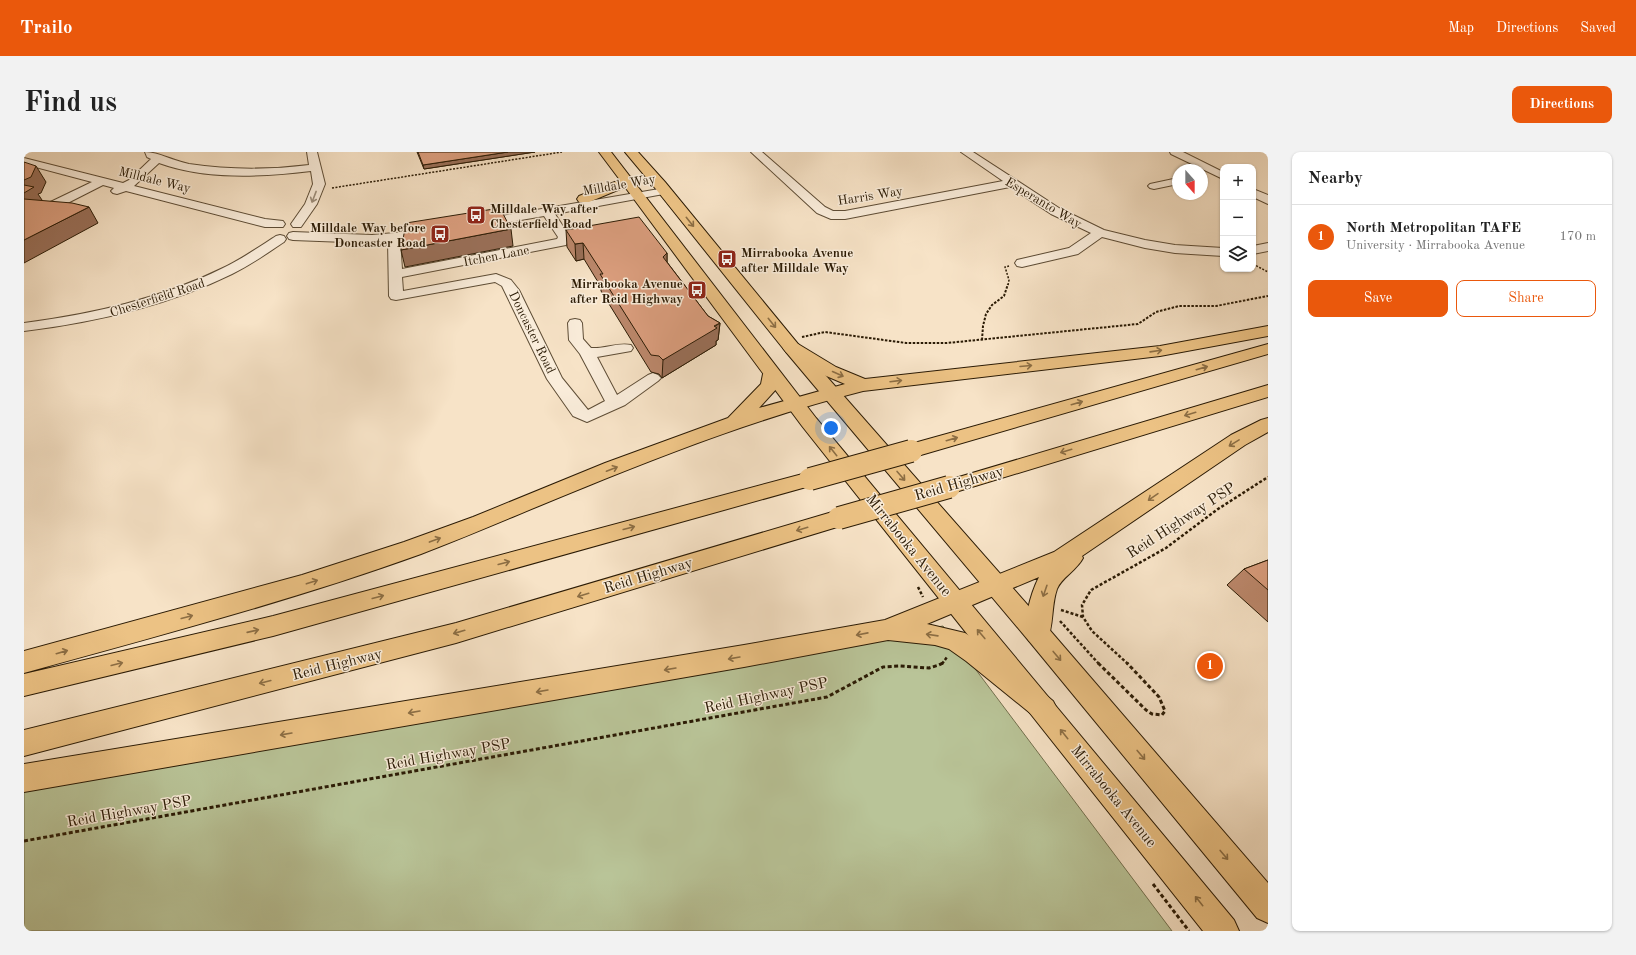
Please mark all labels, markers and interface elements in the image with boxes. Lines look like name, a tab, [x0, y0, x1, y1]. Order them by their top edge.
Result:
text: Trailo	[20, 19, 73, 38]
text: Map	[1448, 21, 1474, 35]
text: Directions	[1496, 21, 1558, 35]
text: Saved	[1580, 21, 1616, 35]
button: Directions	[1512, 86, 1612, 123]
text: Find us	[24, 90, 117, 118]
north arrow	[1172, 164, 1208, 200]
map controls	[1220, 164, 1256, 272]
button: +	[1220, 164, 1256, 200]
street label: Milldale Way	[117, 165, 192, 196]
text: Nearby	[1308, 170, 1363, 187]
street label: Milldale Way	[582, 173, 657, 198]
street label: Esperanto Way	[1003, 175, 1084, 231]
street label: Harris Way	[837, 185, 904, 208]
one-way arrow	[309, 191, 317, 203]
button: −	[1220, 200, 1256, 236]
place label: Milldale Way after Chesterfield Road	[490, 203, 598, 231]
bus stop icon: Milldale Way after Chesterfield Road	[465, 204, 487, 226]
one-way arrow	[685, 216, 694, 227]
text: North Metropolitan TAFE	[1346, 221, 1521, 236]
place label: Milldale Way before Doncaster Road	[310, 222, 426, 250]
bus stop icon: Milldale Way before Doncaster Road	[429, 223, 451, 245]
text: 1	[1317, 230, 1325, 243]
text: 170 m	[1559, 230, 1596, 243]
button: layers	[1220, 236, 1256, 272]
text: University · Mirrabooka Avenue	[1346, 239, 1525, 252]
street label: Itchen Lane	[462, 244, 531, 269]
place label: Mirrabooka Avenue after Milldale Way	[741, 247, 853, 275]
bus stop icon: Mirrabooka Avenue after Milldale Way	[716, 248, 738, 270]
street label: Chesterfield Road	[108, 277, 207, 320]
place label: Mirrabooka Avenue after Reid Highway	[570, 278, 683, 306]
bus stop icon: Mirrabooka Avenue after Reid Highway	[686, 279, 708, 301]
button: Save	[1308, 280, 1448, 317]
button: Share	[1456, 280, 1596, 317]
street label: Doncaster Road	[506, 289, 557, 376]
one-way arrow	[767, 317, 776, 328]
one-way arrow	[1149, 347, 1162, 355]
one-way arrow	[1019, 363, 1032, 370]
one-way arrow	[1195, 364, 1208, 371]
one-way arrow	[832, 371, 844, 379]
one-way arrow	[889, 377, 902, 385]
one-way arrow	[1070, 399, 1083, 407]
one-way arrow	[1184, 411, 1197, 418]
your location	[821, 418, 841, 438]
one-way arrow	[945, 435, 958, 442]
one-way arrow	[1228, 439, 1240, 447]
one-way arrow	[828, 446, 837, 457]
one-way arrow	[1060, 448, 1072, 456]
one-way arrow	[605, 465, 617, 473]
street label: Reid Highway	[913, 465, 1006, 504]
one-way arrow	[896, 471, 906, 481]
street label: Reid Highway PSP	[1125, 481, 1239, 562]
street label: Mirrabooka Avenue	[862, 492, 953, 600]
one-way arrow	[1148, 493, 1159, 501]
one-way arrow	[622, 524, 635, 532]
one-way arrow	[796, 526, 809, 533]
one-way arrow	[429, 535, 441, 543]
street label: Reid Highway	[602, 556, 695, 597]
one-way arrow	[497, 559, 510, 566]
one-way arrow	[305, 578, 318, 585]
one-way arrow	[1040, 584, 1048, 596]
one-way arrow	[577, 592, 590, 599]
one-way arrow	[372, 593, 385, 601]
one-way arrow	[180, 613, 193, 620]
one-way arrow	[246, 627, 259, 635]
one-way arrow	[453, 629, 466, 636]
one-way arrow	[976, 629, 985, 640]
one-way arrow	[856, 631, 869, 639]
one-way arrow	[925, 631, 938, 639]
street label: Reid Highway	[291, 647, 384, 684]
one-way arrow	[55, 648, 68, 655]
one-way arrow	[1052, 651, 1061, 661]
pin: 1	[1197, 651, 1223, 681]
one-way arrow	[728, 654, 741, 662]
one-way arrow	[110, 659, 123, 667]
one-way arrow	[664, 665, 677, 673]
street label: Reid Highway PSP	[703, 676, 830, 717]
one-way arrow	[259, 679, 272, 686]
one-way arrow	[536, 687, 549, 695]
one-way arrow	[408, 708, 421, 716]
one-way arrow	[1060, 729, 1068, 740]
one-way arrow	[279, 730, 292, 738]
street label: Reid Highway PSP	[385, 737, 512, 774]
street label: Mirrabooka Avenue	[1067, 743, 1158, 851]
one-way arrow	[1136, 750, 1145, 761]
street label: Reid Highway PSP	[66, 794, 193, 831]
one-way arrow	[1220, 850, 1229, 860]
one-way arrow	[1194, 895, 1203, 906]

